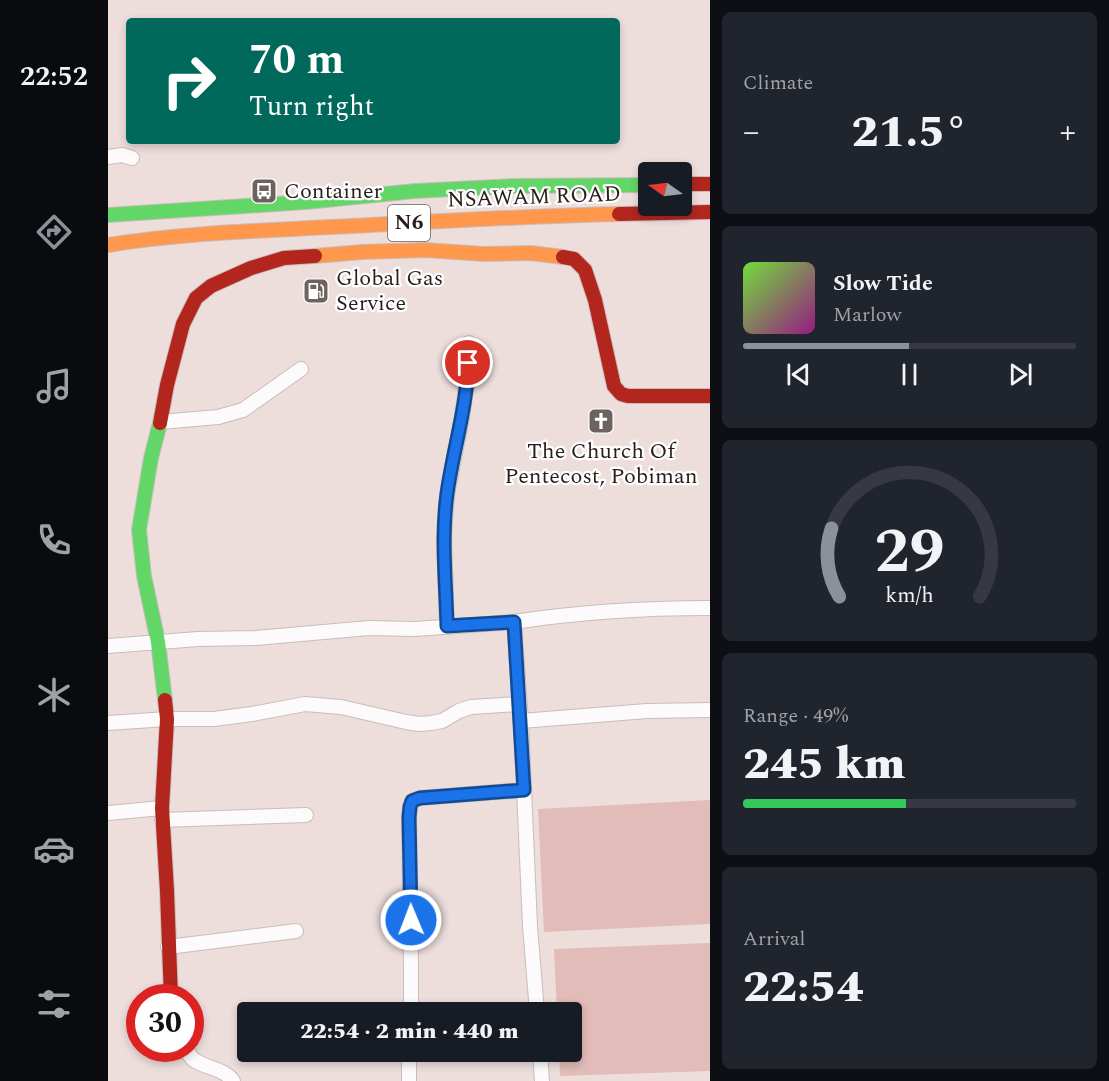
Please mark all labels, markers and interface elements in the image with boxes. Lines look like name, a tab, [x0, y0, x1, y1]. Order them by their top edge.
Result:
text: 70 m	[249, 29, 344, 92]
icon: right	[150, 42, 228, 120]
text: 22:52	[20, 56, 88, 98]
text: Climate	[743, 68, 813, 98]
text: Turn right	[249, 86, 374, 128]
text: 21.5°	[851, 98, 968, 167]
text: −	[743, 107, 760, 157]
text: +	[1059, 107, 1076, 157]
north arrow	[638, 162, 692, 216]
map controls	[638, 162, 692, 216]
place label: Container	[284, 175, 383, 208]
bus stop icon: Container	[249, 176, 279, 206]
street label: NSAWAM ROAD	[447, 177, 621, 217]
road number: N6	[388, 205, 430, 241]
icon: directions	[33, 211, 75, 253]
place label: Global Gas Service	[336, 262, 443, 320]
text: Slow Tide	[833, 267, 933, 300]
fuel station icon: Global Gas Service	[301, 276, 331, 306]
text: Marlow	[833, 300, 902, 330]
pin	[442, 337, 493, 388]
icon: arrive	[451, 346, 484, 379]
icon: previous	[782, 358, 815, 391]
icon: pause	[893, 358, 926, 391]
icon: next	[1004, 358, 1037, 391]
icon: music	[33, 365, 75, 407]
church icon: The Church Of Pentecost, Pobiman	[586, 406, 616, 436]
place label: The Church Of Pentecost, Pobiman	[505, 435, 697, 493]
text: 29	[874, 506, 945, 601]
icon: phone	[33, 519, 75, 561]
text: km/h	[885, 580, 934, 613]
icon: climate	[33, 674, 75, 716]
text: Range · 49%	[743, 701, 848, 731]
text: 245 km	[743, 730, 905, 799]
icon: car	[33, 828, 75, 870]
position arrow	[379, 888, 443, 952]
text: Arrival	[743, 924, 805, 954]
text: 22:54	[743, 953, 864, 1022]
icon: filters	[33, 983, 75, 1025]
speed limit sign: 30	[126, 984, 204, 1062]
text: 22:54 · 2 min · 440 m	[300, 1015, 519, 1048]

